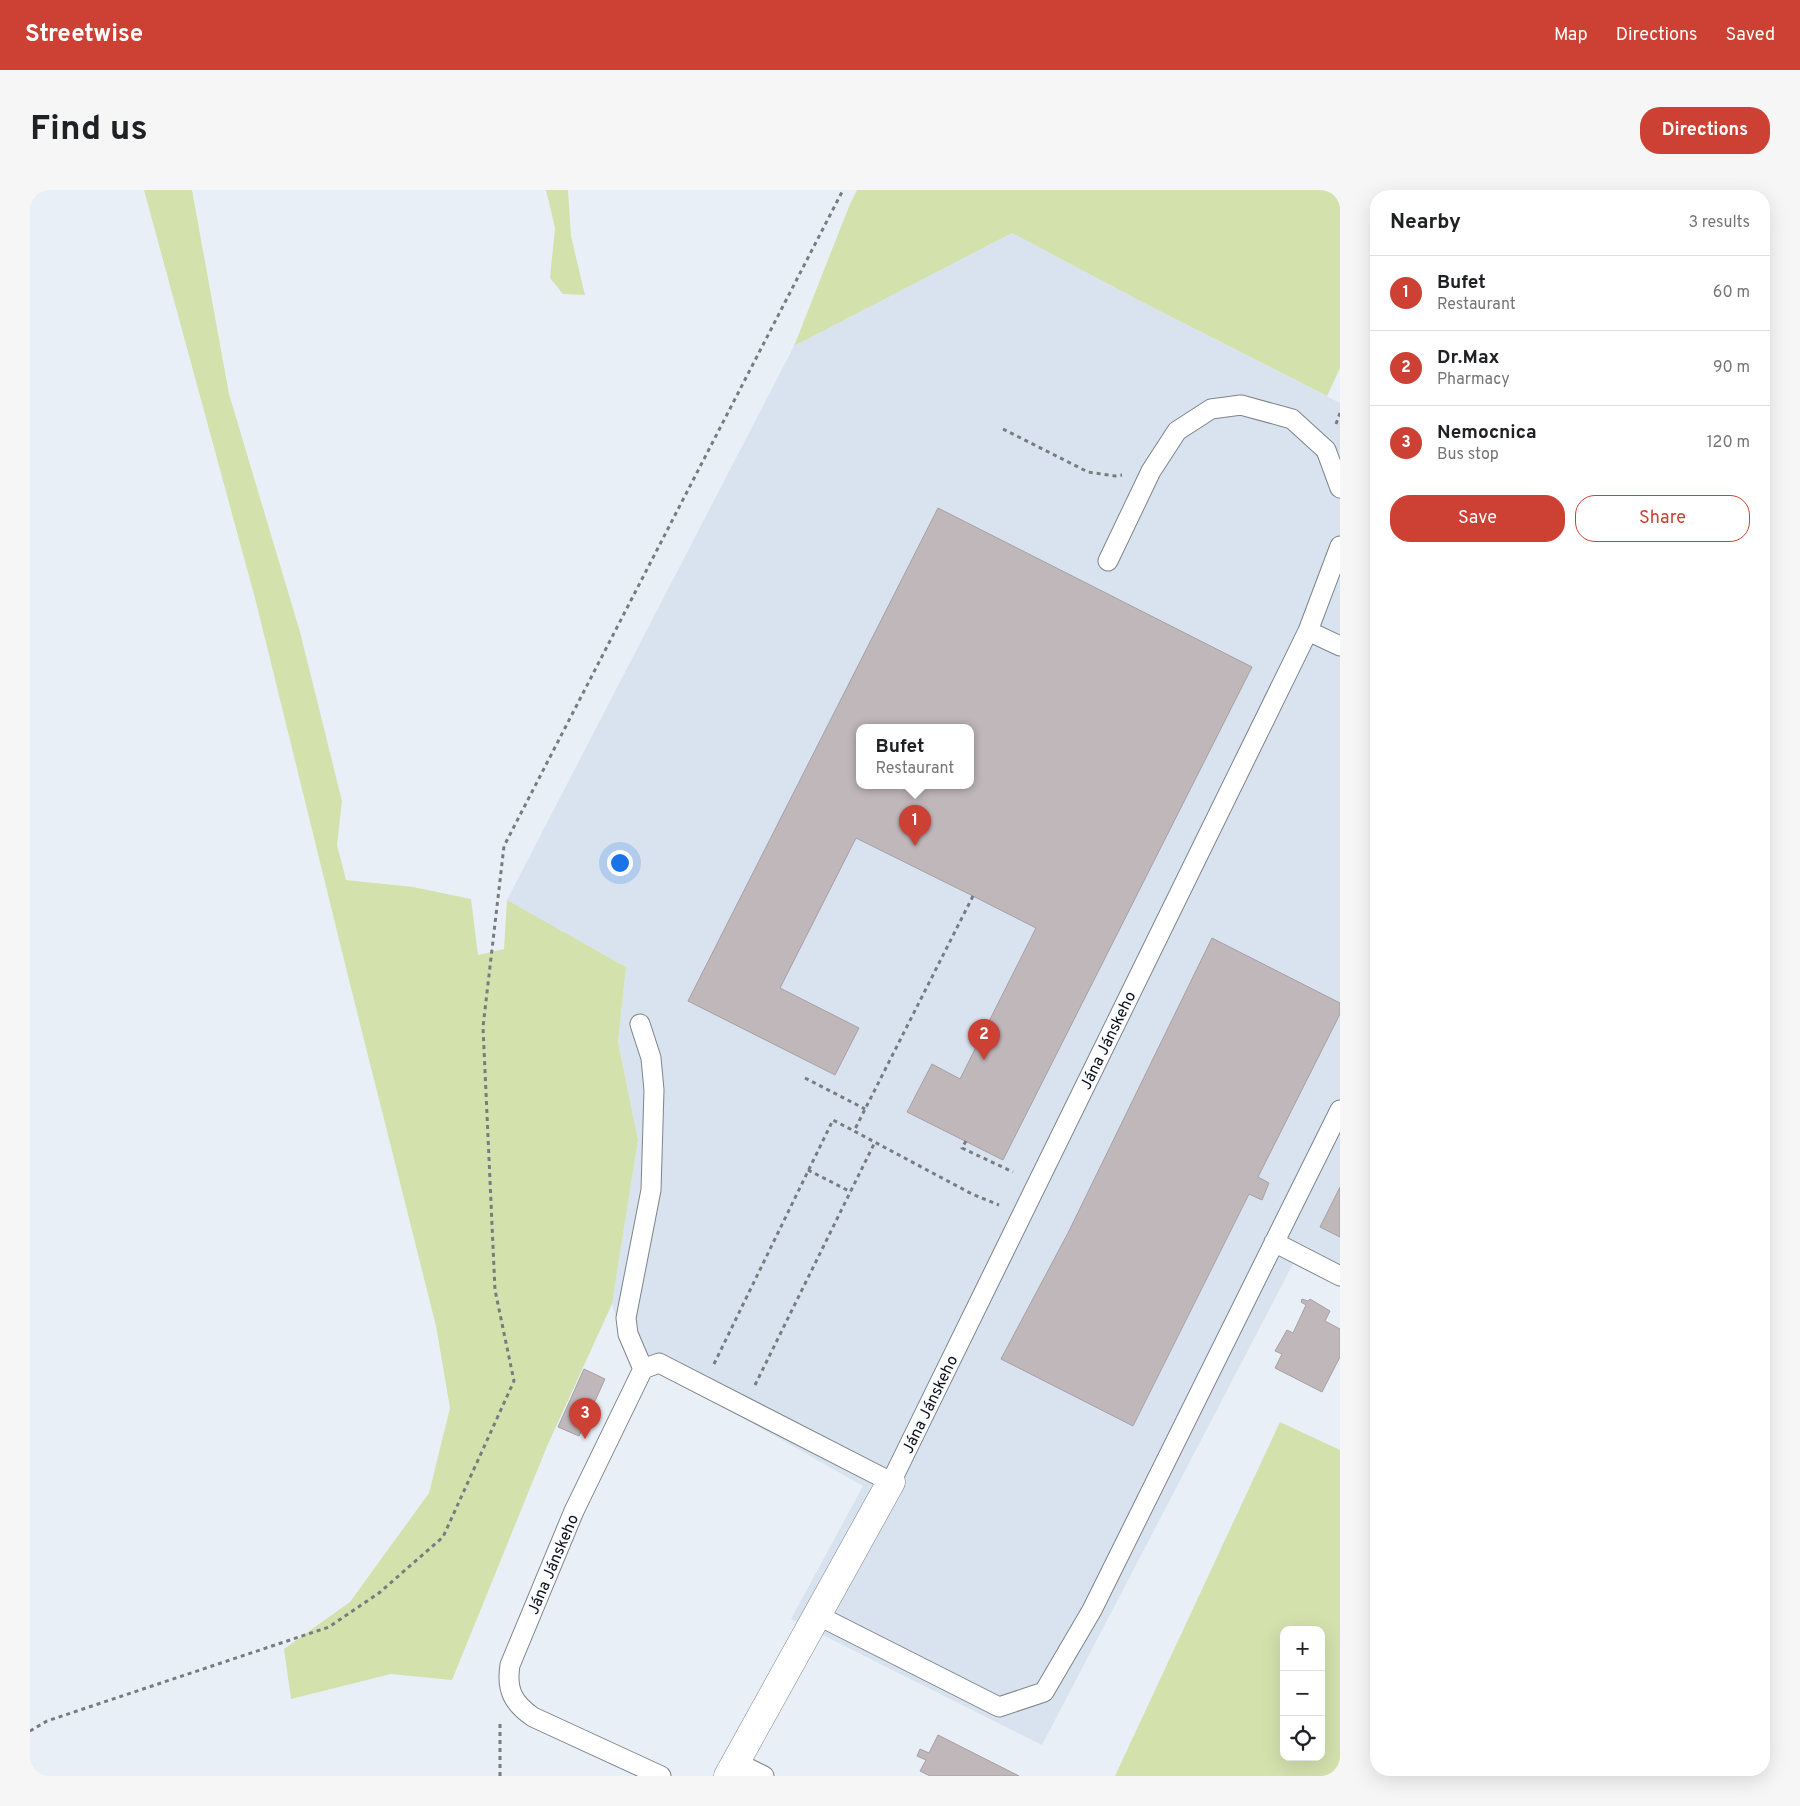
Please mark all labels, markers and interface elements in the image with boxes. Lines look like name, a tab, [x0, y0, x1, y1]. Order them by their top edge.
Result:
text: Streetwise	[25, 20, 143, 50]
text: Map	[1554, 24, 1588, 47]
text: Directions	[1616, 24, 1698, 47]
text: Saved	[1726, 24, 1775, 47]
button: Directions	[1640, 107, 1770, 154]
text: Find us	[30, 108, 148, 152]
text: Nearby	[1390, 209, 1461, 236]
text: 3 results	[1688, 213, 1750, 233]
text: Bufet	[1437, 271, 1486, 295]
text: 1	[1403, 283, 1409, 303]
text: 60 m	[1713, 283, 1750, 303]
text: Restaurant	[1437, 295, 1516, 315]
text: Dr.Max	[1437, 346, 1500, 370]
text: 2	[1401, 358, 1411, 378]
text: 90 m	[1713, 358, 1750, 378]
text: Pharmacy	[1437, 370, 1510, 390]
text: Nemocnica	[1437, 421, 1537, 445]
text: 3	[1401, 433, 1411, 453]
text: 120 m	[1707, 433, 1750, 453]
text: Bus stop	[1437, 445, 1499, 465]
button: Save	[1390, 495, 1565, 542]
button: Share	[1575, 495, 1750, 542]
popup	[856, 724, 974, 789]
text: Bufet	[876, 735, 924, 759]
text: Restaurant	[876, 759, 954, 779]
pin: 1	[899, 805, 931, 846]
your location	[607, 850, 633, 876]
street label: Jána Jánskeho	[1076, 988, 1141, 1093]
pin: 2	[968, 1019, 1000, 1060]
street label: Jána Jánskeho	[898, 1352, 963, 1457]
pin: 3	[569, 1398, 601, 1439]
street label: Jána Jánskeho	[524, 1512, 584, 1618]
map controls	[1280, 1626, 1325, 1761]
button: +	[1280, 1626, 1325, 1671]
button: −	[1280, 1671, 1325, 1716]
button: locate	[1280, 1716, 1325, 1761]

